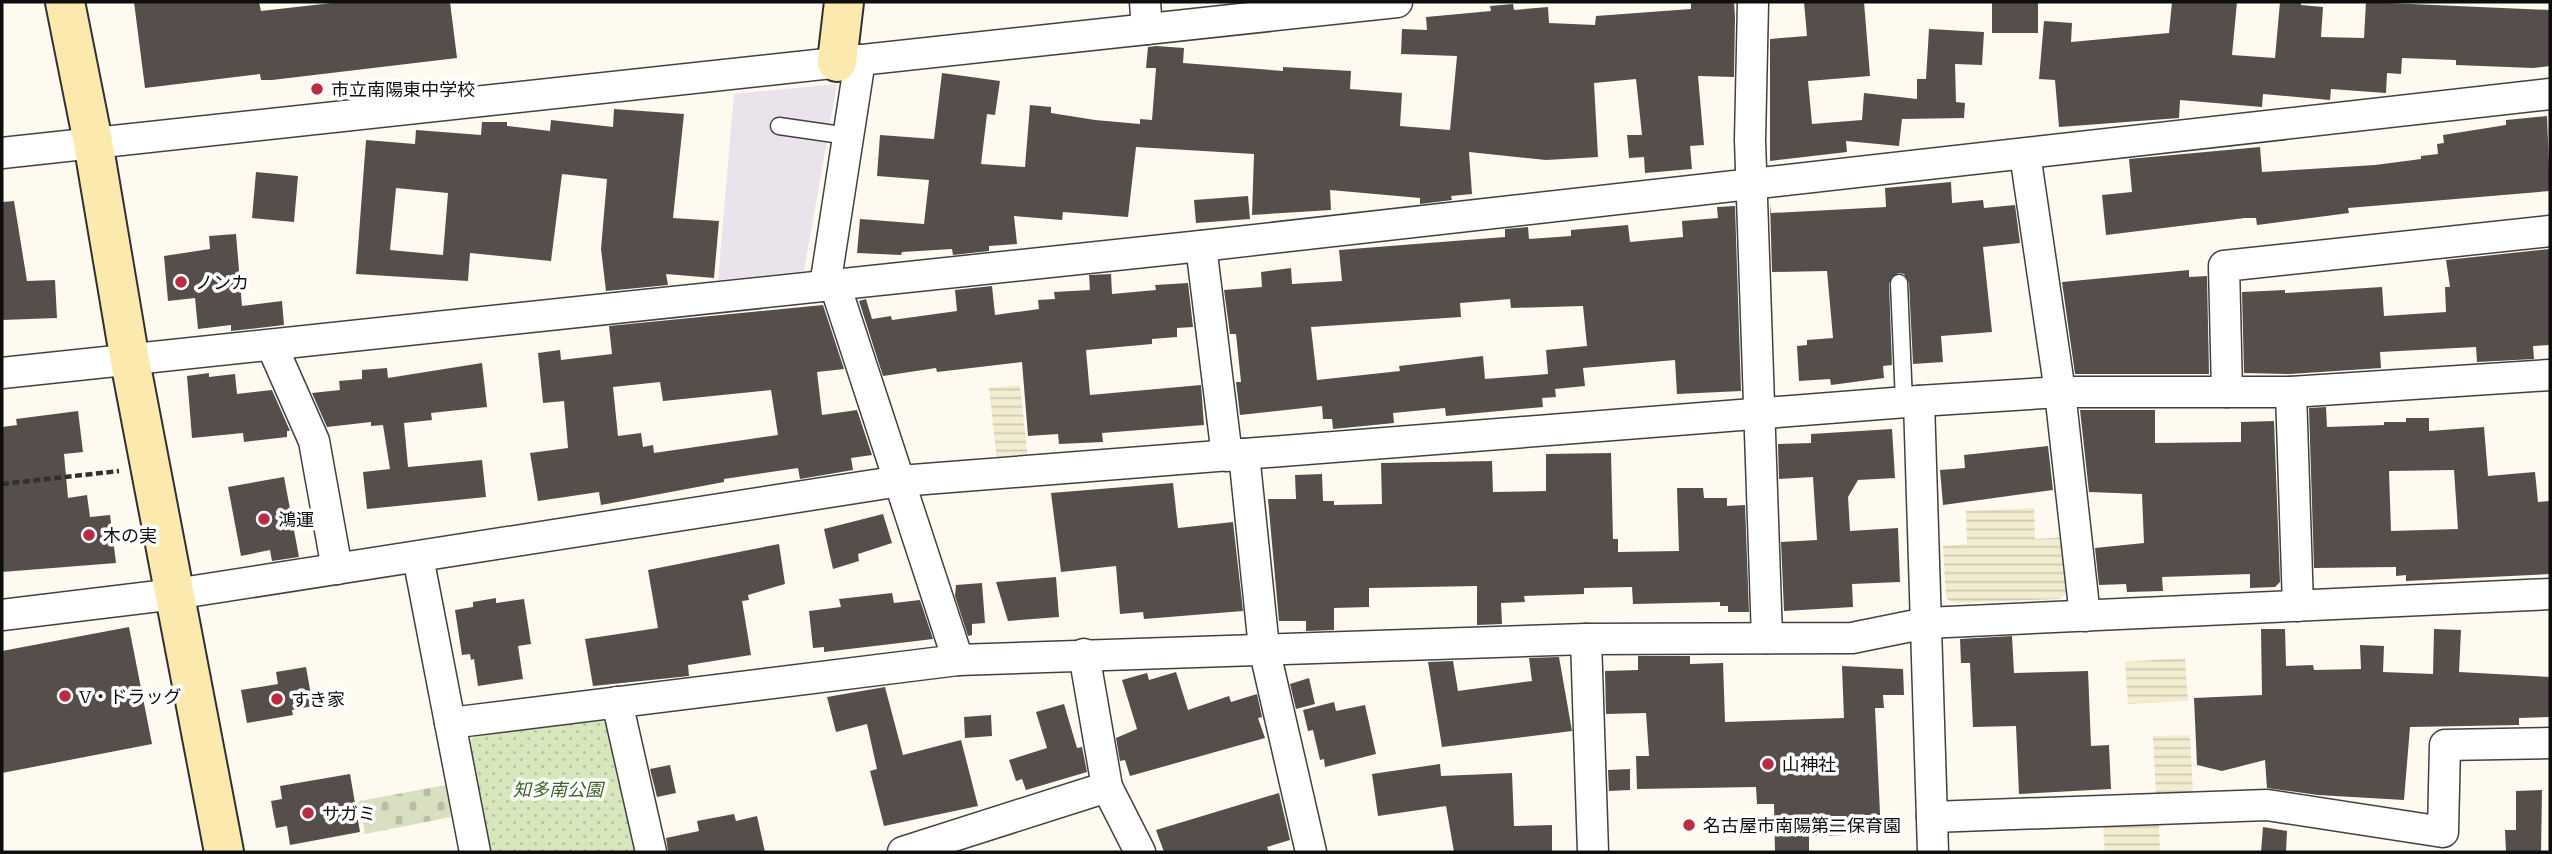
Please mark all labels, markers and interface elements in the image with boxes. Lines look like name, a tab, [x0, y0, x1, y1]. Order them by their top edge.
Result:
place label: 市立南陽東中学校	[331, 79, 475, 100]
marker: 市立南陽東中学校	[309, 81, 325, 97]
place label: ノンカ	[195, 272, 249, 293]
marker: ノンカ	[173, 274, 189, 290]
place label: 鴻運	[278, 509, 314, 530]
marker: 鴻運	[256, 511, 272, 527]
place label: 木の実	[103, 525, 157, 546]
marker: 木の実	[81, 527, 97, 543]
place label: V・ドラッグ	[79, 686, 182, 707]
marker: V・ドラッグ	[57, 688, 73, 704]
place label: すき家	[291, 689, 345, 710]
marker: すき家	[269, 691, 285, 707]
place label: 山神社	[1782, 754, 1836, 775]
marker: 山神社	[1760, 756, 1776, 772]
park label: 知多南公園	[513, 779, 606, 800]
place label: サガミ	[322, 803, 376, 824]
marker: サガミ	[300, 805, 316, 821]
place label: 名古屋市南陽第二保育園	[1703, 815, 1901, 836]
marker: 名古屋市南陽第二保育園	[1681, 817, 1697, 833]

